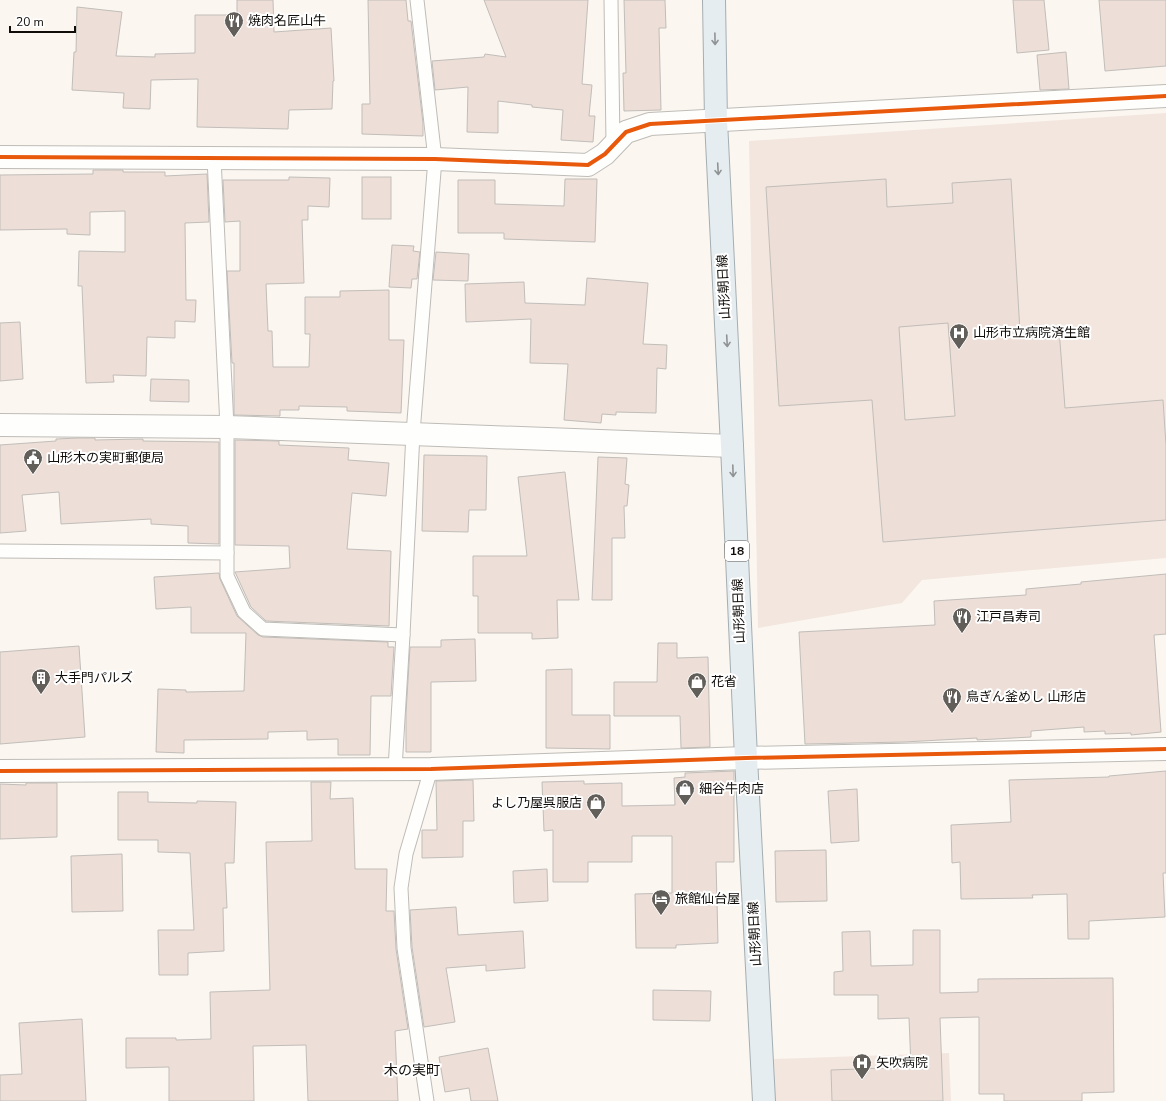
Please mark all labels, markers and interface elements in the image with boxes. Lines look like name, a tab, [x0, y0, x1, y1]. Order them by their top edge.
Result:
scale bar	[10, 8, 75, 34]
restaurant icon: 焼肉名匠山牛	[223, 10, 245, 38]
place label: 焼肉名匠山牛	[248, 12, 326, 30]
text: 20 m	[16, 14, 44, 30]
one-way arrow	[711, 32, 719, 45]
one-way arrow	[715, 162, 722, 175]
street label: 山形朝日線	[713, 254, 735, 320]
hospital icon: 山形市立病院済生館	[948, 322, 970, 350]
place label: 山形市立病院済生館	[973, 324, 1090, 342]
one-way arrow	[723, 334, 731, 347]
public building icon: 山形木の実町郵便局	[22, 447, 44, 475]
place label: 山形木の実町郵便局	[47, 449, 164, 467]
one-way arrow	[730, 464, 737, 477]
road number: 18	[725, 541, 749, 561]
street label: 山形朝日線	[729, 578, 749, 644]
restaurant icon: 江戸昌寿司	[951, 606, 973, 634]
place label: 江戸昌寿司	[976, 608, 1041, 626]
building icon: 大手門パルズ	[30, 667, 52, 695]
place label: 大手門パルズ	[55, 669, 133, 687]
shop icon: 花省	[686, 671, 708, 699]
place label: 花省	[711, 673, 737, 691]
restaurant icon: 鳥ぎん釜めし 山形店	[941, 686, 963, 714]
place label: 鳥ぎん釜めし 山形店	[966, 688, 1086, 706]
shop icon: 細谷牛肉店	[674, 778, 696, 806]
place label: 細谷牛肉店	[699, 780, 764, 798]
shop icon: よし乃屋呉服店	[585, 792, 607, 820]
place label: よし乃屋呉服店	[491, 794, 582, 812]
hotel icon: 旅館仙台屋	[650, 888, 672, 916]
place label: 旅館仙台屋	[675, 890, 740, 908]
street label: 山形朝日線	[744, 901, 766, 967]
hospital icon: 矢吹病院	[851, 1052, 873, 1080]
place label: 矢吹病院	[876, 1054, 928, 1072]
district label: 木の実町	[384, 1061, 440, 1080]

